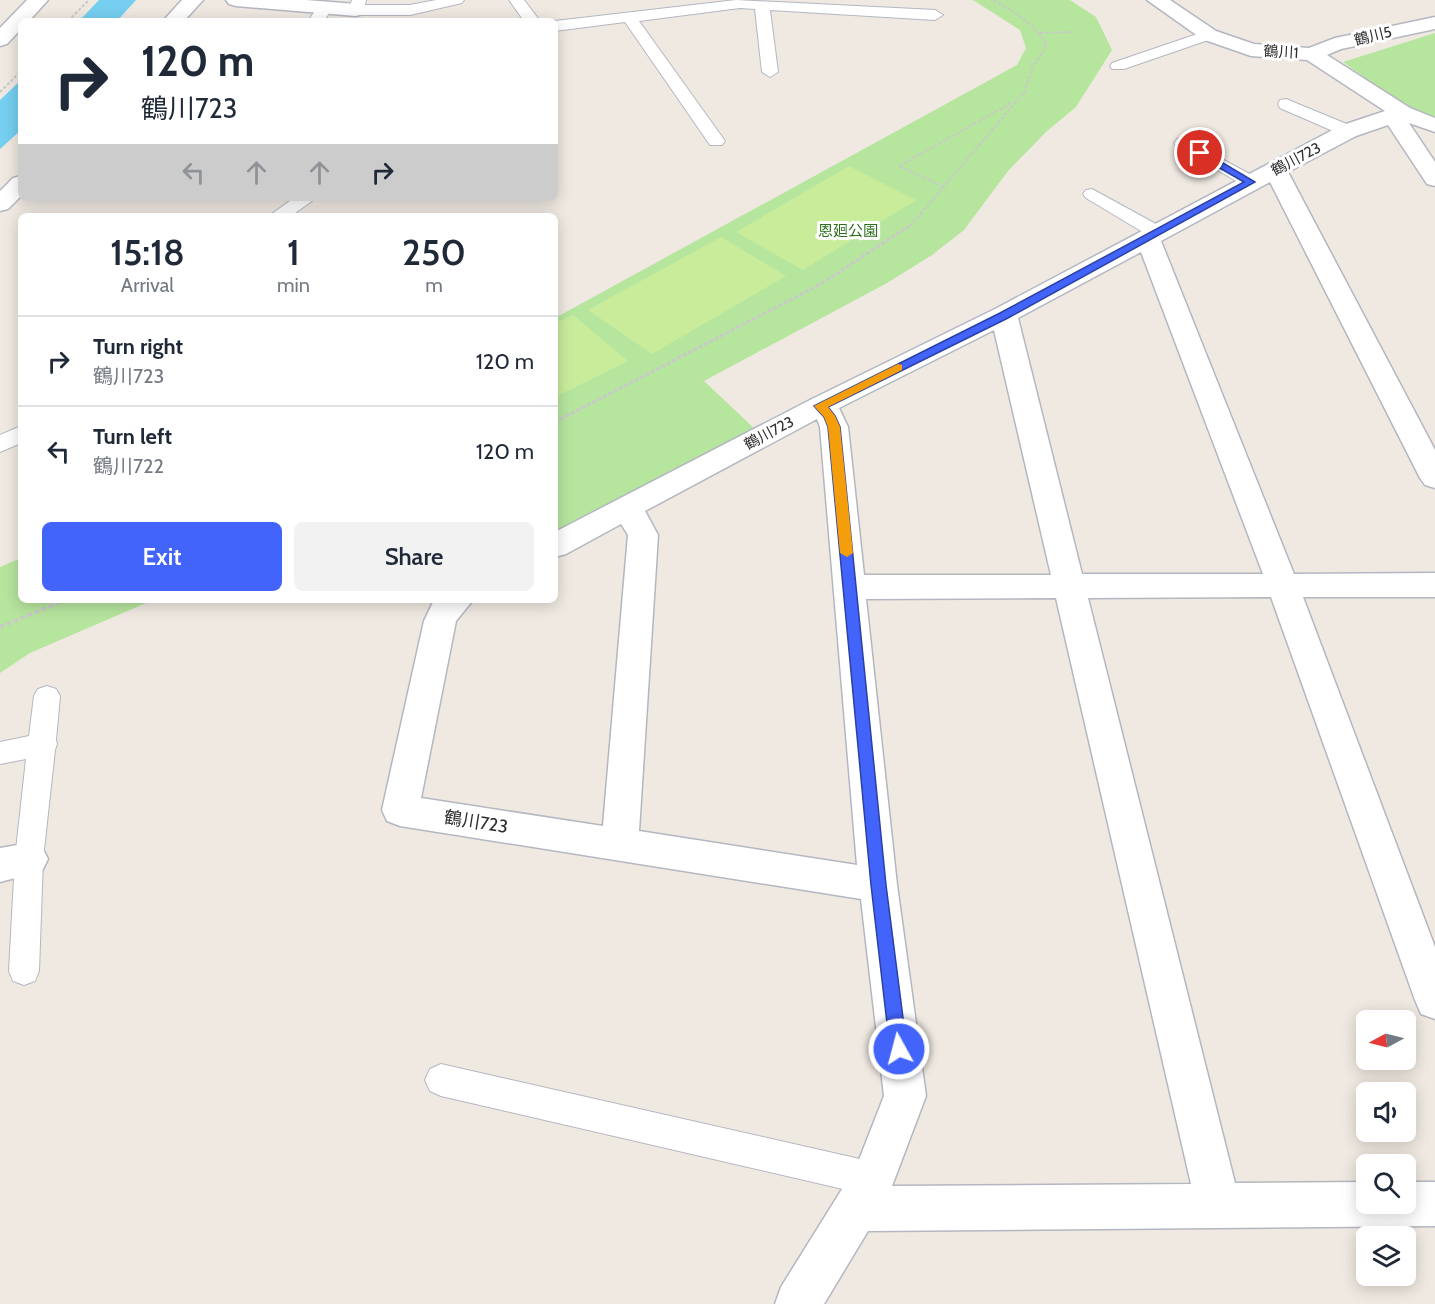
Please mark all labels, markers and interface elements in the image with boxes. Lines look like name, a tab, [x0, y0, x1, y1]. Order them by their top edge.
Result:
street label: 鶴川5	[1352, 23, 1394, 49]
text: 120 m	[141, 35, 254, 87]
icon: right	[42, 42, 120, 120]
street label: 鶴川1	[1263, 42, 1299, 62]
text: 鶴川723	[141, 92, 237, 125]
pin	[1174, 127, 1225, 178]
icon: arrive	[1183, 136, 1216, 169]
street label: 鶴川723	[1268, 138, 1324, 180]
icon: left	[177, 156, 210, 189]
icon: ahead	[240, 156, 273, 189]
icon: ahead	[303, 156, 336, 189]
icon: right	[366, 156, 399, 189]
park label: 恩廻公園	[818, 222, 878, 240]
text: 15:18	[110, 230, 185, 274]
text: 1	[287, 230, 300, 274]
text: 250	[402, 230, 466, 274]
text: Arrival	[121, 273, 174, 297]
text: min	[277, 273, 310, 297]
text: m	[425, 273, 443, 297]
text: Turn right	[93, 333, 183, 360]
icon: right	[42, 345, 75, 378]
text: 120 m	[476, 348, 534, 375]
text: 鶴川723	[93, 364, 164, 388]
street label: 鶴川723	[741, 412, 797, 454]
text: Turn left	[93, 423, 172, 450]
icon: left	[42, 435, 75, 468]
text: 120 m	[476, 438, 534, 465]
text: 鶴川722	[93, 454, 164, 478]
button: Exit	[42, 522, 282, 591]
button: Share	[294, 522, 534, 591]
street label: 鶴川723	[443, 806, 509, 838]
north arrow	[1356, 1010, 1416, 1070]
map controls	[1356, 1010, 1416, 1286]
position arrow	[867, 1017, 931, 1081]
button: sound	[1356, 1082, 1416, 1142]
button: search	[1356, 1154, 1416, 1214]
button: layers	[1356, 1226, 1416, 1286]

